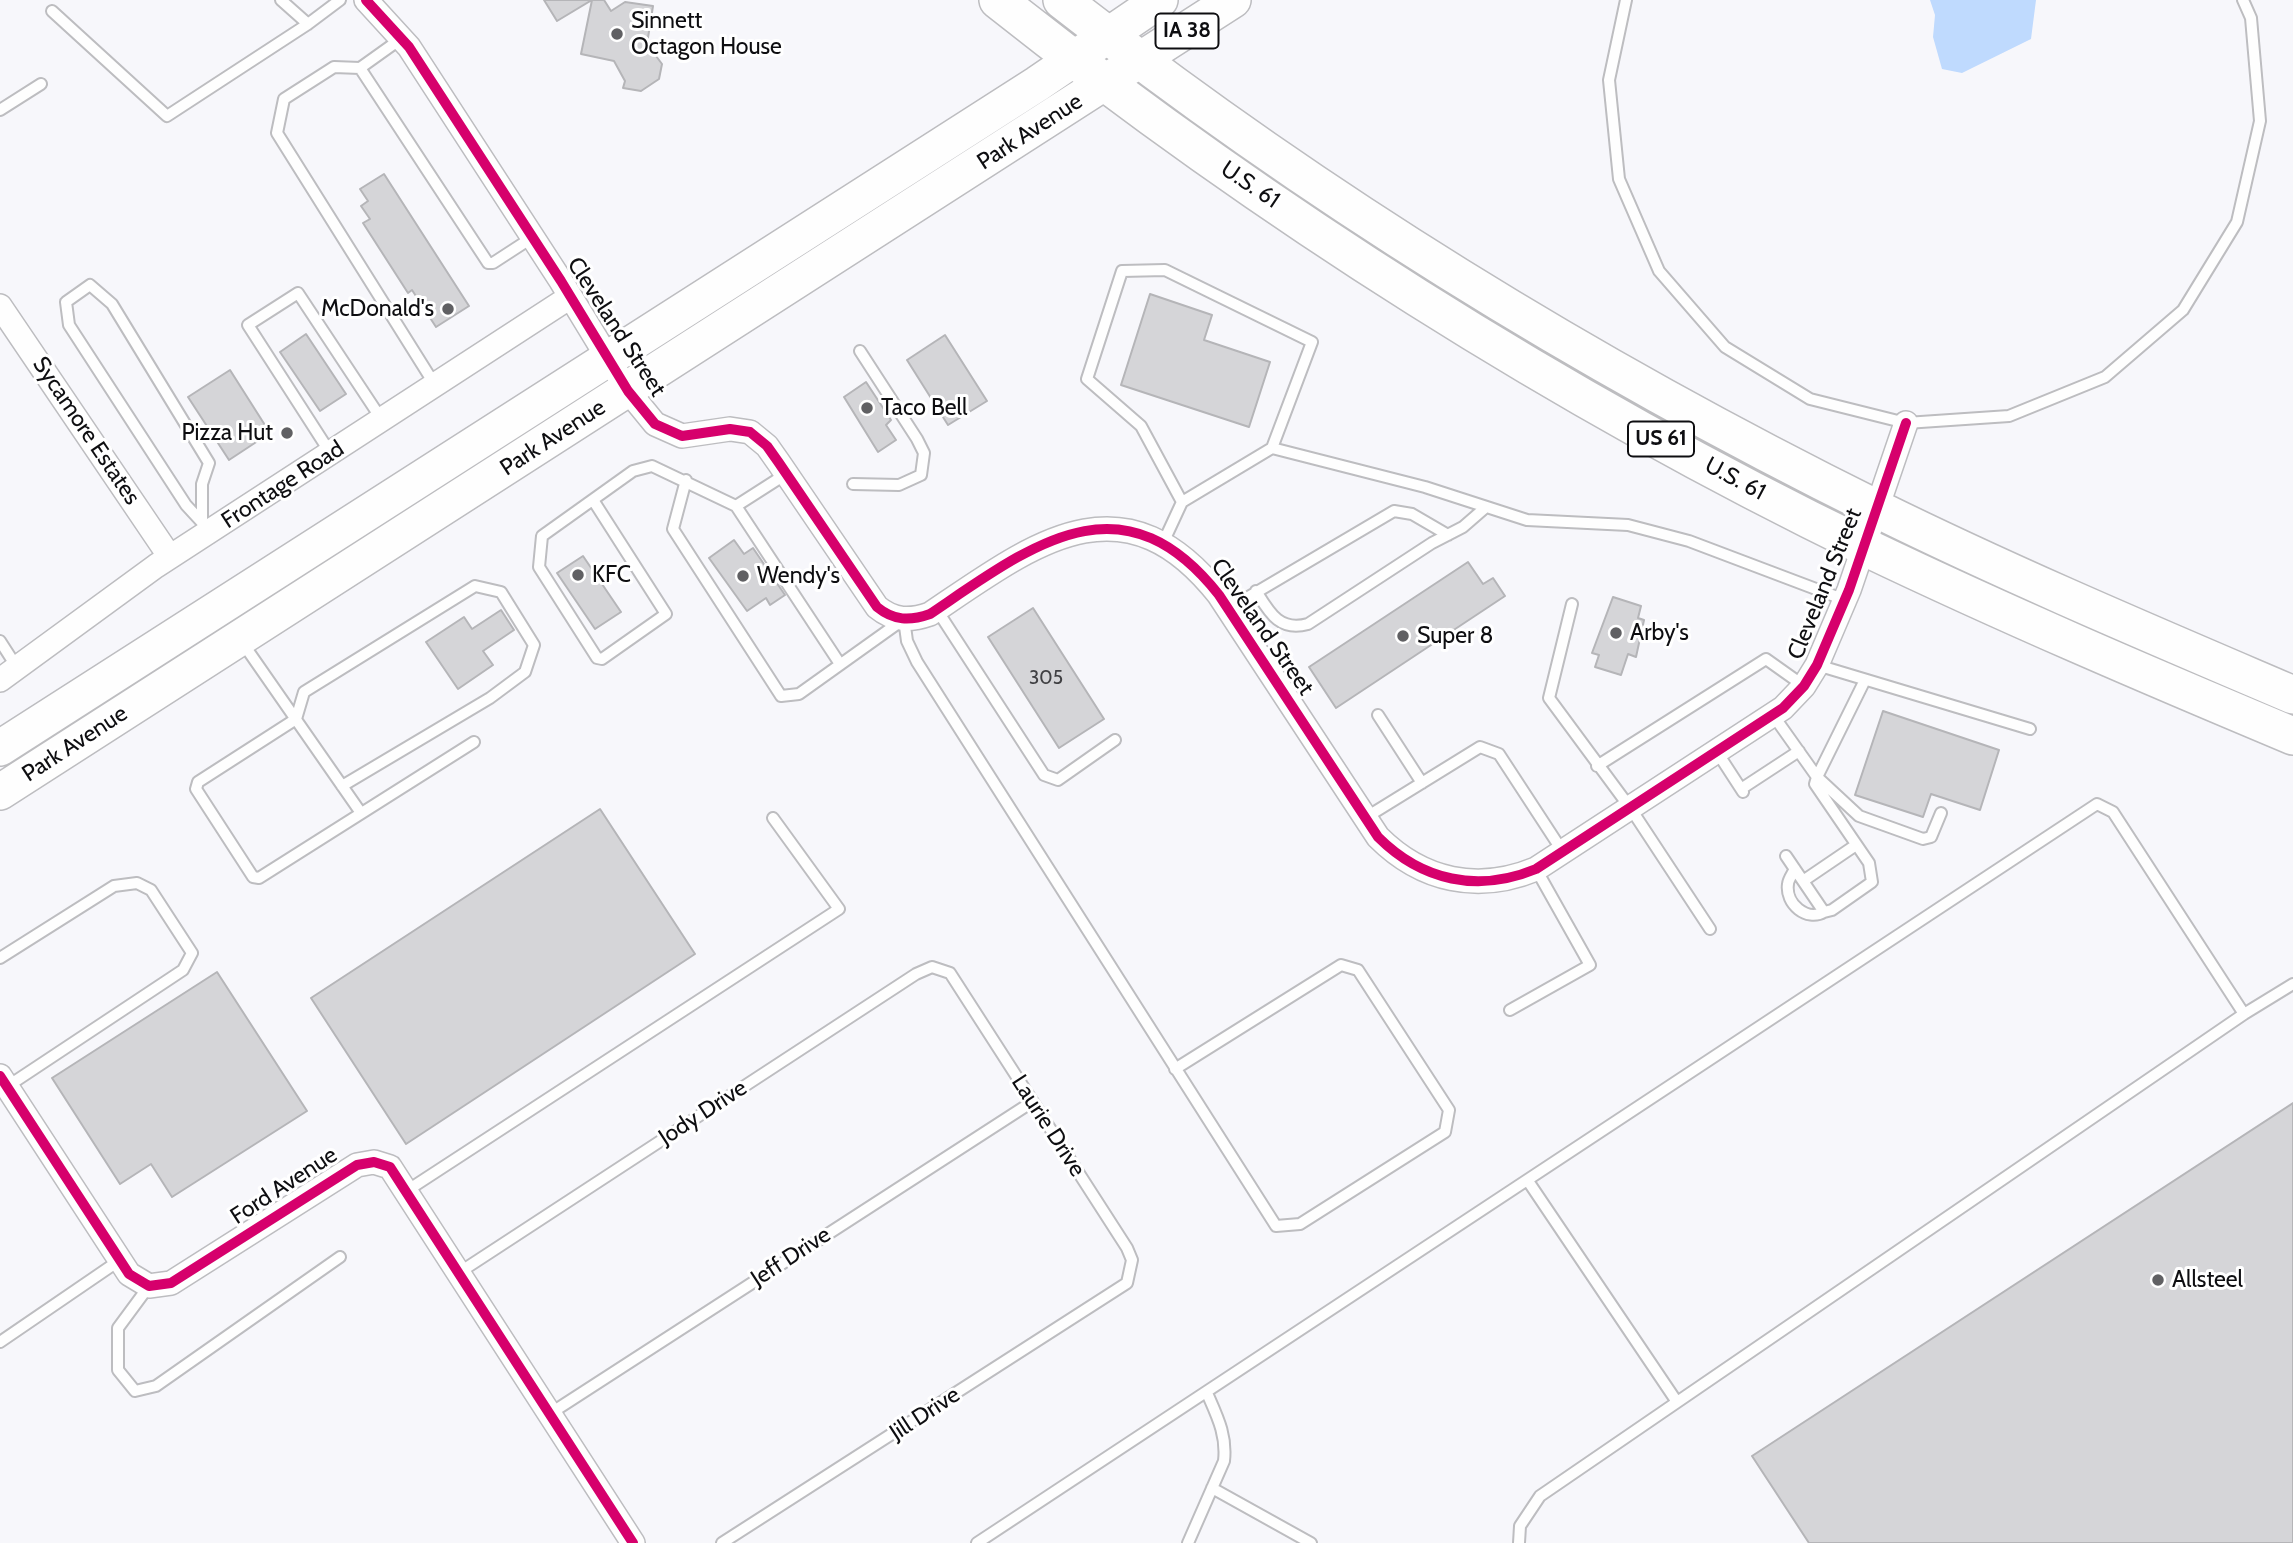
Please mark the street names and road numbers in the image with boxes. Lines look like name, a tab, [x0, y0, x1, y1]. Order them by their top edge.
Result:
road number: IA 38	[1156, 14, 1218, 48]
street label: Park Avenue	[972, 88, 1088, 176]
street label: U.S. 61	[1215, 155, 1285, 215]
street label: Cleveland Street	[561, 252, 671, 402]
street label: Sycamore Estates	[26, 352, 146, 510]
street label: Park Avenue	[495, 394, 611, 482]
road number: US 61	[1628, 422, 1694, 457]
street label: Frontage Road	[217, 435, 349, 535]
street label: U.S. 61	[1700, 452, 1770, 506]
street label: Cleveland Street	[1782, 504, 1868, 664]
street label: Cleveland Street	[1205, 553, 1319, 701]
street label: Park Avenue	[17, 700, 133, 788]
street label: Laurie Drive	[1005, 1070, 1091, 1182]
street label: Jody Drive	[654, 1074, 752, 1152]
street label: Ford Avenue	[226, 1141, 342, 1231]
street label: Jeff Drive	[746, 1221, 836, 1293]
street label: Jill Drive	[885, 1381, 965, 1447]

